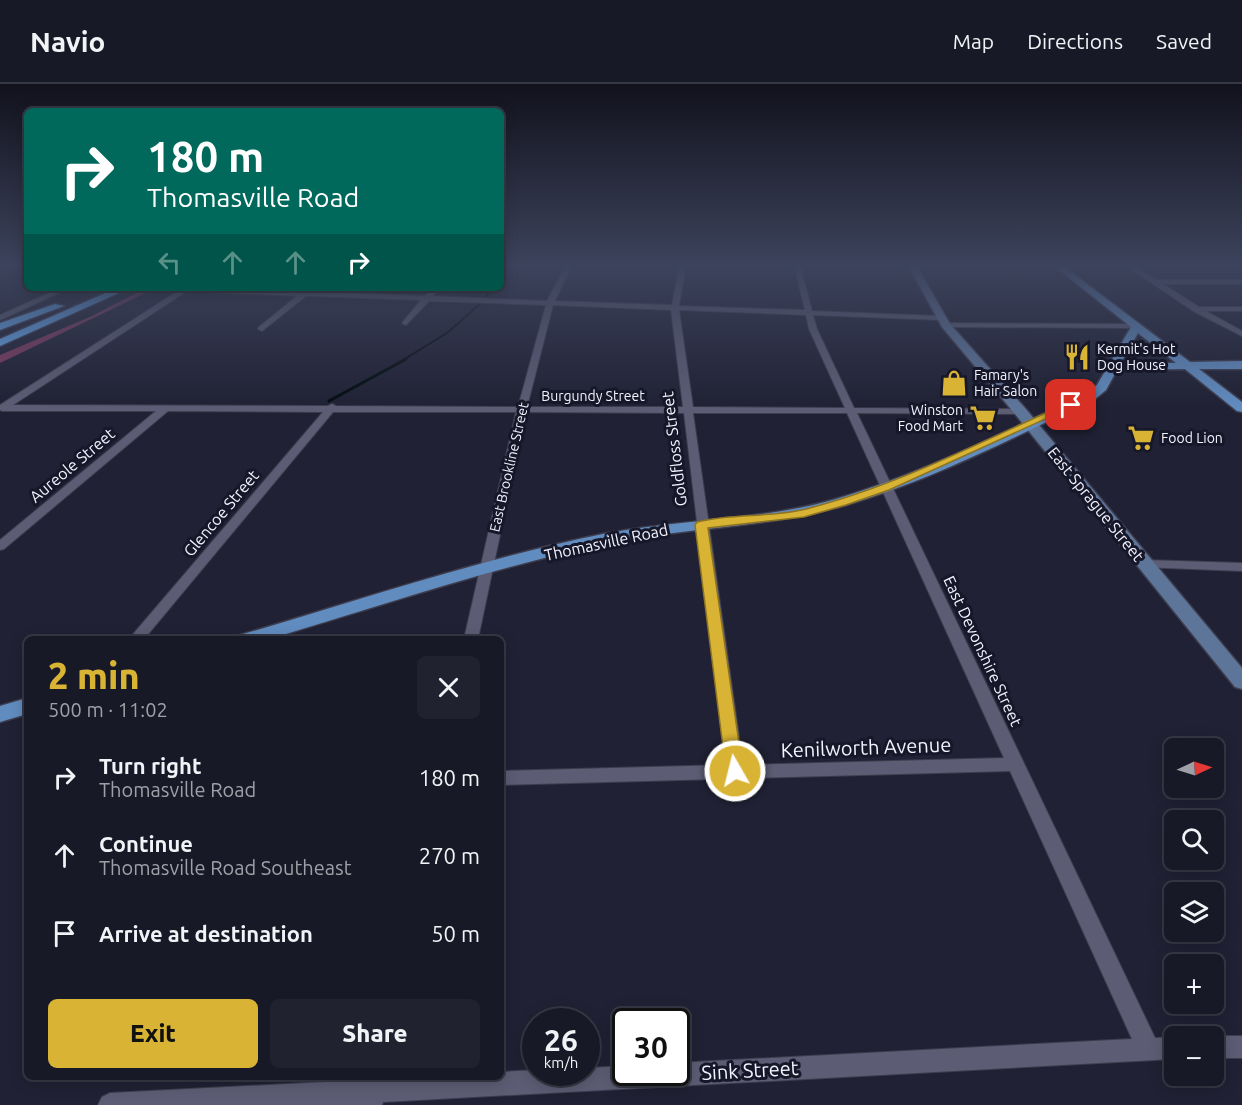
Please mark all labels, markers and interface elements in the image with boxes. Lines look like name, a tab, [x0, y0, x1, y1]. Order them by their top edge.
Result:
text: Navio	[30, 26, 105, 57]
text: Map	[953, 29, 994, 53]
text: Directions	[1027, 29, 1123, 53]
text: Saved	[1156, 29, 1212, 53]
icon: right	[48, 132, 126, 210]
text: 180 m	[147, 133, 264, 180]
text: Thomasville Road	[147, 182, 359, 212]
icon: left	[153, 246, 186, 279]
icon: ahead	[216, 246, 249, 279]
icon: ahead	[279, 246, 312, 279]
icon: right	[342, 246, 375, 279]
place label: Kermit's Hot Dog House	[1097, 341, 1176, 373]
restaurant icon: Kermit's Hot Dog House	[1062, 342, 1092, 372]
place label: Famary's Hair Salon	[974, 367, 1037, 399]
shop icon: Famary's Hair Salon	[939, 368, 969, 398]
pin	[1045, 379, 1096, 430]
street label: Burgundy Street	[541, 388, 645, 404]
icon: arrive	[1054, 388, 1087, 421]
street label: Goldfloss Street	[658, 390, 690, 507]
street label: East Brookline Street	[486, 400, 532, 533]
place label: Winston Food Mart	[898, 402, 963, 434]
supermarket icon: Winston Food Mart	[968, 403, 998, 433]
supermarket icon: Food Lion	[1126, 423, 1156, 453]
street label: Aureole Street	[26, 424, 119, 506]
place label: Food Lion	[1161, 430, 1223, 446]
street label: East Sprague Street	[1044, 443, 1148, 565]
street label: Glencoe Street	[180, 466, 263, 560]
street label: Thomasville Road	[543, 520, 669, 564]
street label: East Devonshire Street	[940, 573, 1026, 730]
text: 2 min	[48, 655, 140, 696]
button: close	[417, 656, 480, 719]
text: 500 m · 11:02	[48, 698, 168, 721]
street label: Kenilworth Avenue	[780, 733, 952, 761]
north arrow	[1164, 738, 1224, 798]
map controls	[1164, 738, 1224, 1086]
position arrow	[703, 739, 767, 803]
text: Turn right	[99, 753, 201, 778]
icon: right	[48, 761, 81, 794]
text: 180 m	[419, 765, 480, 790]
text: Thomasville Road	[99, 778, 256, 801]
button: search	[1164, 810, 1224, 870]
text: Continue	[99, 831, 193, 856]
icon: ahead	[48, 839, 81, 872]
text: 270 m	[419, 843, 480, 868]
text: Thomasville Road Southeast	[99, 856, 352, 879]
button: layers	[1164, 882, 1224, 942]
icon: arrive	[48, 917, 81, 950]
text: Arrive at destination	[99, 921, 313, 946]
text: 50 m	[431, 921, 480, 946]
button: +	[1164, 954, 1224, 1014]
button: Exit	[48, 999, 258, 1068]
button: Share	[270, 999, 480, 1068]
speed limit sign: 30	[612, 1008, 690, 1086]
text: 26	[544, 1023, 578, 1057]
button: −	[1164, 1026, 1224, 1086]
text: km/h	[544, 1054, 578, 1071]
street label: Sink Street	[701, 1056, 799, 1084]

